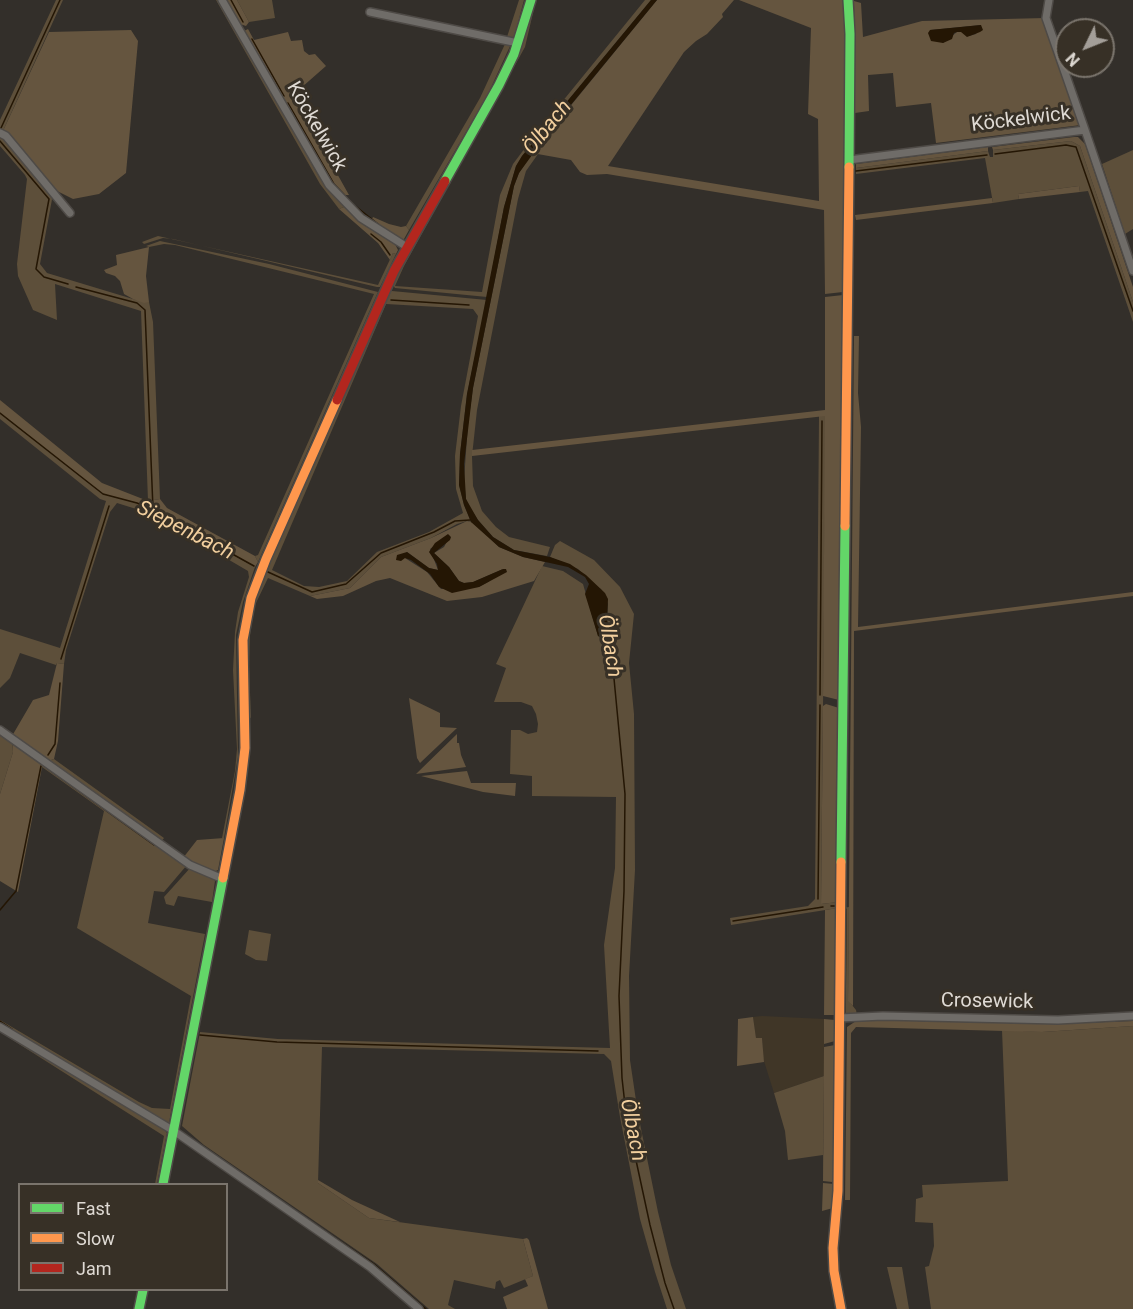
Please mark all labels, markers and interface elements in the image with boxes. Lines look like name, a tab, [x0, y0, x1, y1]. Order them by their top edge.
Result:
north arrow	[1055, 18, 1115, 78]
text: N	[1062, 49, 1084, 70]
street label: Köckelwick	[281, 78, 351, 176]
water label: Ölbach	[518, 95, 578, 161]
street label: Köckelwick	[970, 102, 1072, 138]
water label: Siepenbach	[132, 496, 238, 566]
water label: Ölbach	[592, 613, 626, 679]
street label: Crosewick	[941, 989, 1033, 1015]
water label: Ölbach	[614, 1096, 650, 1164]
legend	[18, 1183, 228, 1291]
text: Fast	[76, 1198, 111, 1219]
text: Slow	[76, 1228, 115, 1249]
text: Jam	[76, 1258, 112, 1279]

